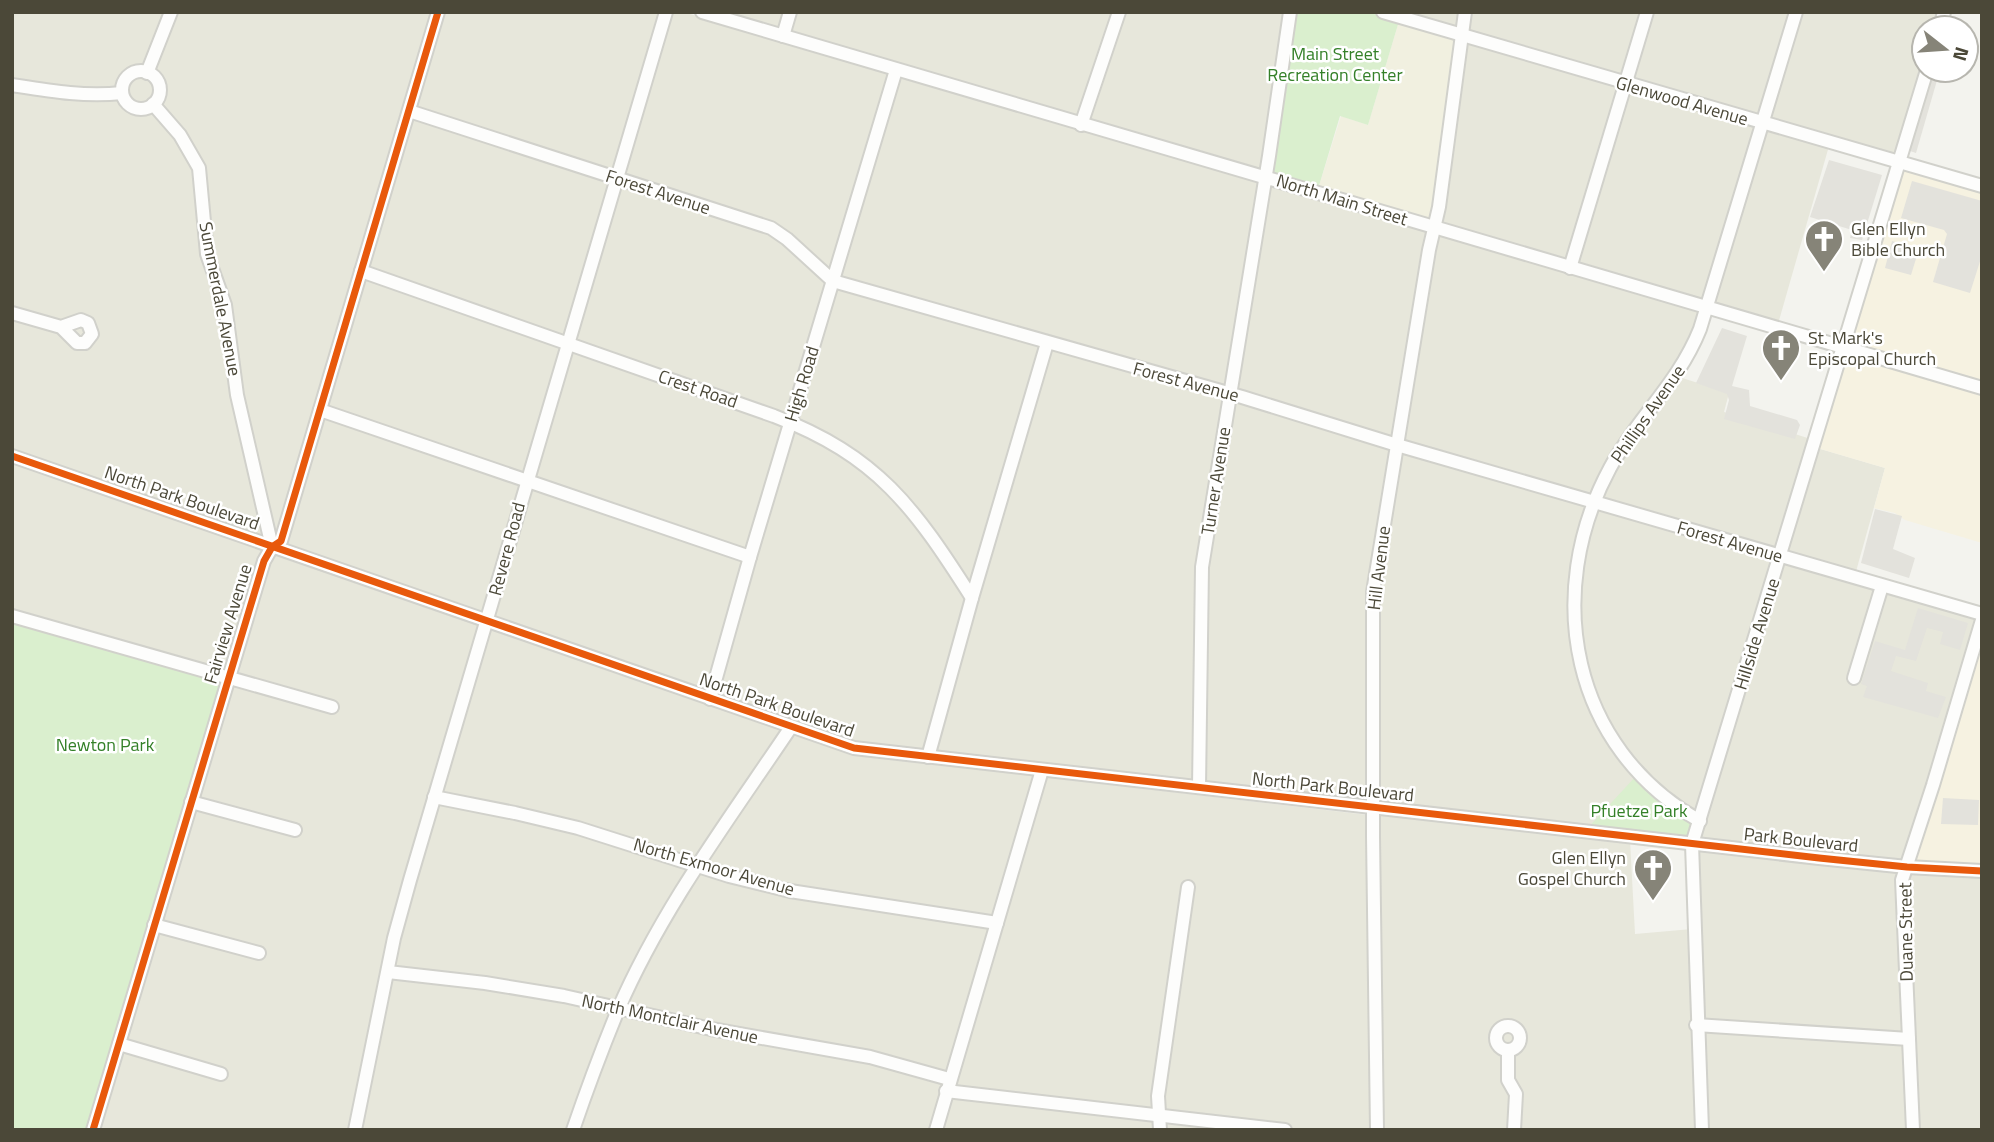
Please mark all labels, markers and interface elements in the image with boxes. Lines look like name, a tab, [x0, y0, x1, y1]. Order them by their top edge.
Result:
north arrow	[1910, 14, 1980, 84]
park label: Main Street Recreation Center	[1267, 40, 1403, 88]
text: N	[1946, 44, 1978, 65]
street label: Glenwood Avenue	[1613, 69, 1751, 132]
street label: Forest Avenue	[602, 162, 714, 221]
street label: North Main Street	[1273, 167, 1412, 232]
place label: Glen Ellyn Bible Church	[1851, 215, 1945, 263]
church icon: Glen Ellyn Bible Church	[1803, 218, 1845, 273]
street label: Summerdale Avenue	[192, 219, 249, 378]
place label: St. Mark's Episcopal Church	[1808, 324, 1936, 372]
church icon: St. Mark's Episcopal Church	[1760, 327, 1802, 382]
street label: High Road	[777, 343, 826, 425]
street label: Forest Avenue	[1130, 354, 1242, 409]
street label: Phillips Avenue	[1604, 359, 1692, 468]
street label: Crest Road	[655, 362, 742, 415]
street label: Turner Avenue	[1194, 425, 1237, 537]
street label: North Park Boulevard	[101, 458, 263, 537]
street label: Revere Road	[481, 499, 532, 599]
street label: Forest Avenue	[1674, 514, 1786, 569]
street label: Hill Avenue	[1360, 524, 1397, 612]
street label: Fairview Avenue	[197, 561, 259, 687]
street label: Hillside Avenue	[1727, 575, 1786, 693]
street label: North Park Boulevard	[696, 665, 858, 744]
park label: Newton Park	[56, 731, 155, 758]
street label: North Park Boulevard	[1251, 765, 1415, 808]
park label: Pfuetze Park	[1590, 797, 1688, 824]
street label: Park Boulevard	[1743, 820, 1860, 859]
street label: North Exmoor Avenue	[630, 831, 798, 902]
place label: Glen Ellyn Gospel Church	[1518, 844, 1626, 892]
church icon: Glen Ellyn Gospel Church	[1632, 847, 1674, 902]
street label: Duane Street	[1891, 881, 1920, 982]
street label: North Montclair Avenue	[579, 987, 761, 1050]

